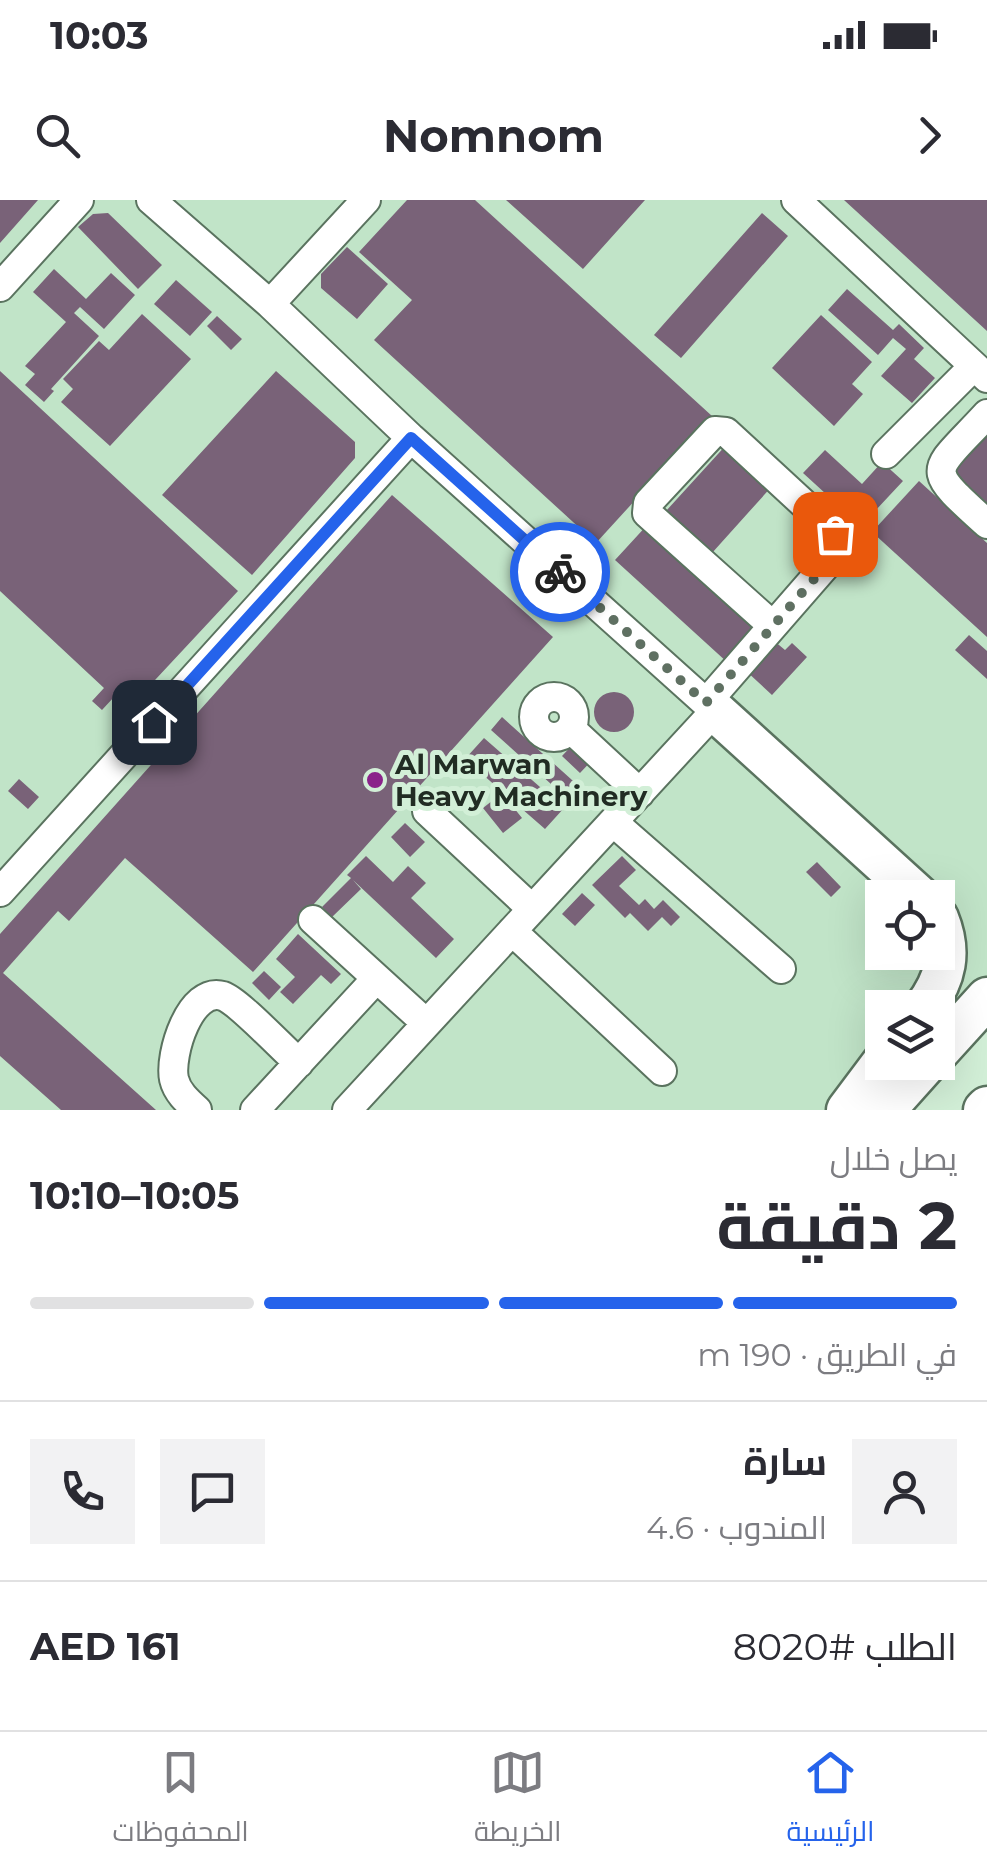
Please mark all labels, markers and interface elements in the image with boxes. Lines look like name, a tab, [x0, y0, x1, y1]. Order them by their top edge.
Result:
text: 10:03	[50, 12, 149, 59]
icon: search	[30, 108, 85, 163]
text: Nomnom	[383, 108, 604, 163]
icon: forward	[902, 108, 957, 163]
pin	[793, 492, 878, 577]
icon: bag	[808, 507, 863, 562]
courier	[510, 522, 610, 622]
icon: bike	[533, 545, 588, 600]
pin	[112, 680, 197, 765]
icon: home	[127, 695, 182, 750]
place label: Al Marwan Heavy Machinery	[394, 747, 647, 813]
marker: Al Marwan Heavy Machinery	[364, 769, 386, 791]
map controls	[865, 880, 955, 1080]
button: locate	[865, 880, 955, 970]
button: layers	[865, 990, 955, 1080]
text: يصل خلال	[830, 1139, 957, 1178]
text: 10:05–10:10	[30, 1172, 239, 1219]
text: 2 دقيقة	[716, 1186, 957, 1265]
text: في الطريق · 190 m	[697, 1335, 957, 1374]
text: سارة	[744, 1438, 827, 1485]
button: phone	[30, 1439, 135, 1544]
button: chat	[160, 1439, 265, 1544]
button: person	[852, 1439, 957, 1544]
text: المندوب · 4.6	[646, 1508, 827, 1547]
text: AED 161	[30, 1623, 181, 1670]
text: الطلب #8020	[733, 1623, 957, 1670]
tab: المحفوظات	[113, 1745, 249, 1857]
tab: الخريطة	[474, 1745, 561, 1857]
tab: الرئيسية	[787, 1745, 874, 1857]

